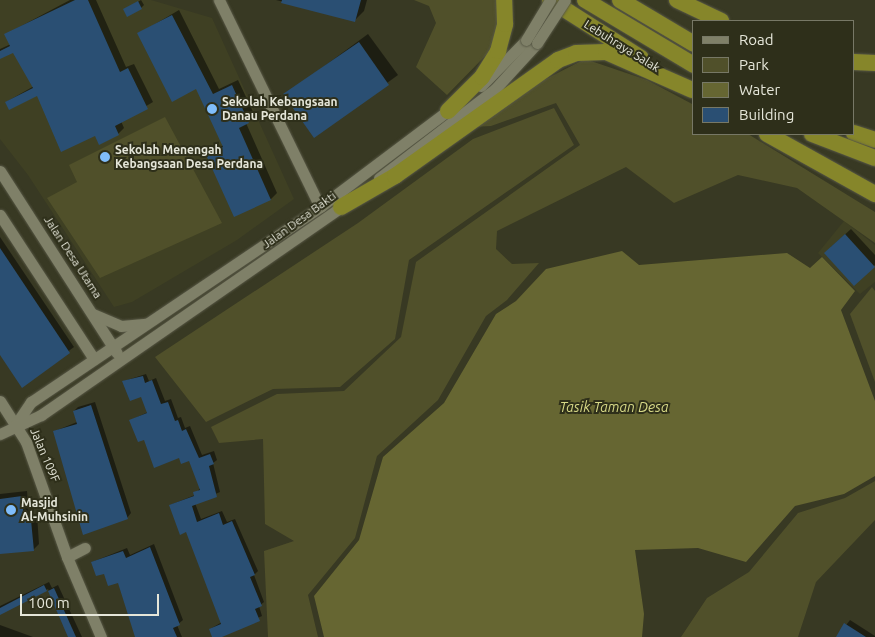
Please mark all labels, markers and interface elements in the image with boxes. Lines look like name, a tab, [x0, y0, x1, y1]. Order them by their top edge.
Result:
street label: Lebuhraya Salak	[581, 17, 663, 75]
legend	[692, 20, 855, 135]
text: Road	[739, 31, 774, 48]
text: Park	[739, 56, 769, 73]
text: Water	[739, 81, 780, 98]
place label: Sekolah Kebangsaan Danau Perdana	[222, 95, 337, 123]
marker: Sekolah Kebangsaan Danau Perdana	[206, 103, 218, 115]
text: Building	[739, 106, 794, 123]
place label: Sekolah Menengah Kebangsaan Desa Perdana	[115, 143, 263, 171]
marker: Sekolah Menengah Kebangsaan Desa Perdana	[99, 151, 111, 163]
street label: Jalan Desa Bakti	[259, 188, 339, 252]
street label: Jalan Desa Utama	[41, 213, 105, 301]
water label: Tasik Taman Desa	[560, 399, 668, 415]
street label: Jalan 109F	[27, 426, 63, 484]
place label: Masjid Al-Muhsinin	[21, 496, 88, 524]
marker: Masjid Al-Muhsinin	[5, 504, 17, 516]
scale bar	[22, 584, 161, 616]
text: 100 m	[28, 594, 70, 611]

